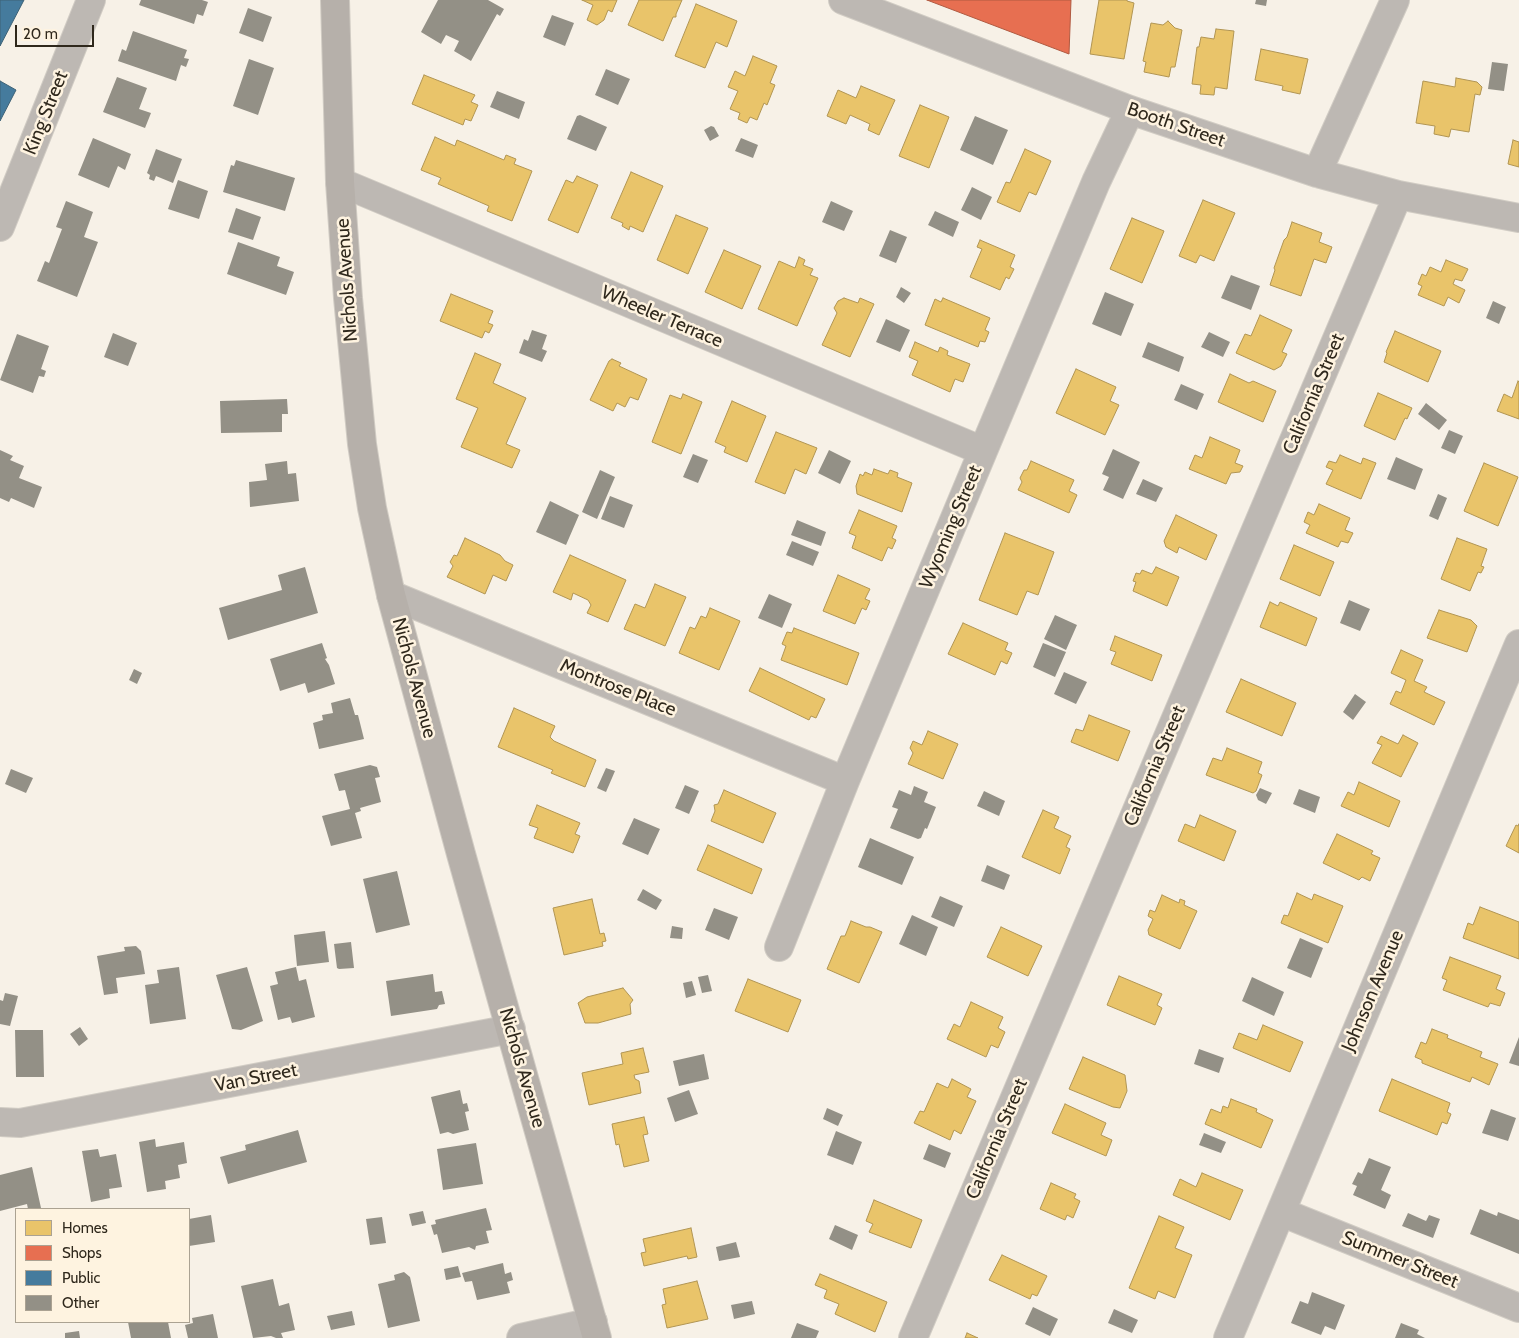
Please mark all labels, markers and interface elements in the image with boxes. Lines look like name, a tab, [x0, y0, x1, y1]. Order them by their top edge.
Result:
scale bar	[18, 15, 96, 47]
text: 20 m	[23, 25, 58, 43]
street label: King Street	[19, 68, 73, 158]
street label: Booth Street	[1124, 98, 1228, 152]
street label: Nichols Avenue	[331, 218, 363, 342]
street label: Wheeler Terrace	[598, 281, 726, 353]
street label: California Street	[1278, 330, 1350, 458]
street label: Wyoming Street	[915, 462, 987, 592]
street label: Nichols Avenue	[387, 615, 441, 741]
street label: Montrose Place	[557, 654, 679, 722]
street label: California Street	[1119, 702, 1191, 830]
street label: Johnson Avenue	[1337, 927, 1409, 1055]
street label: Nichols Avenue	[494, 1006, 550, 1130]
street label: Van Street	[213, 1059, 299, 1097]
street label: California Street	[961, 1075, 1033, 1203]
legend	[15, 1208, 190, 1323]
text: Homes	[62, 1219, 108, 1237]
street label: Summer Street	[1339, 1226, 1461, 1294]
text: Shops	[62, 1244, 102, 1262]
text: Public	[62, 1269, 100, 1287]
text: Other	[62, 1294, 99, 1312]

